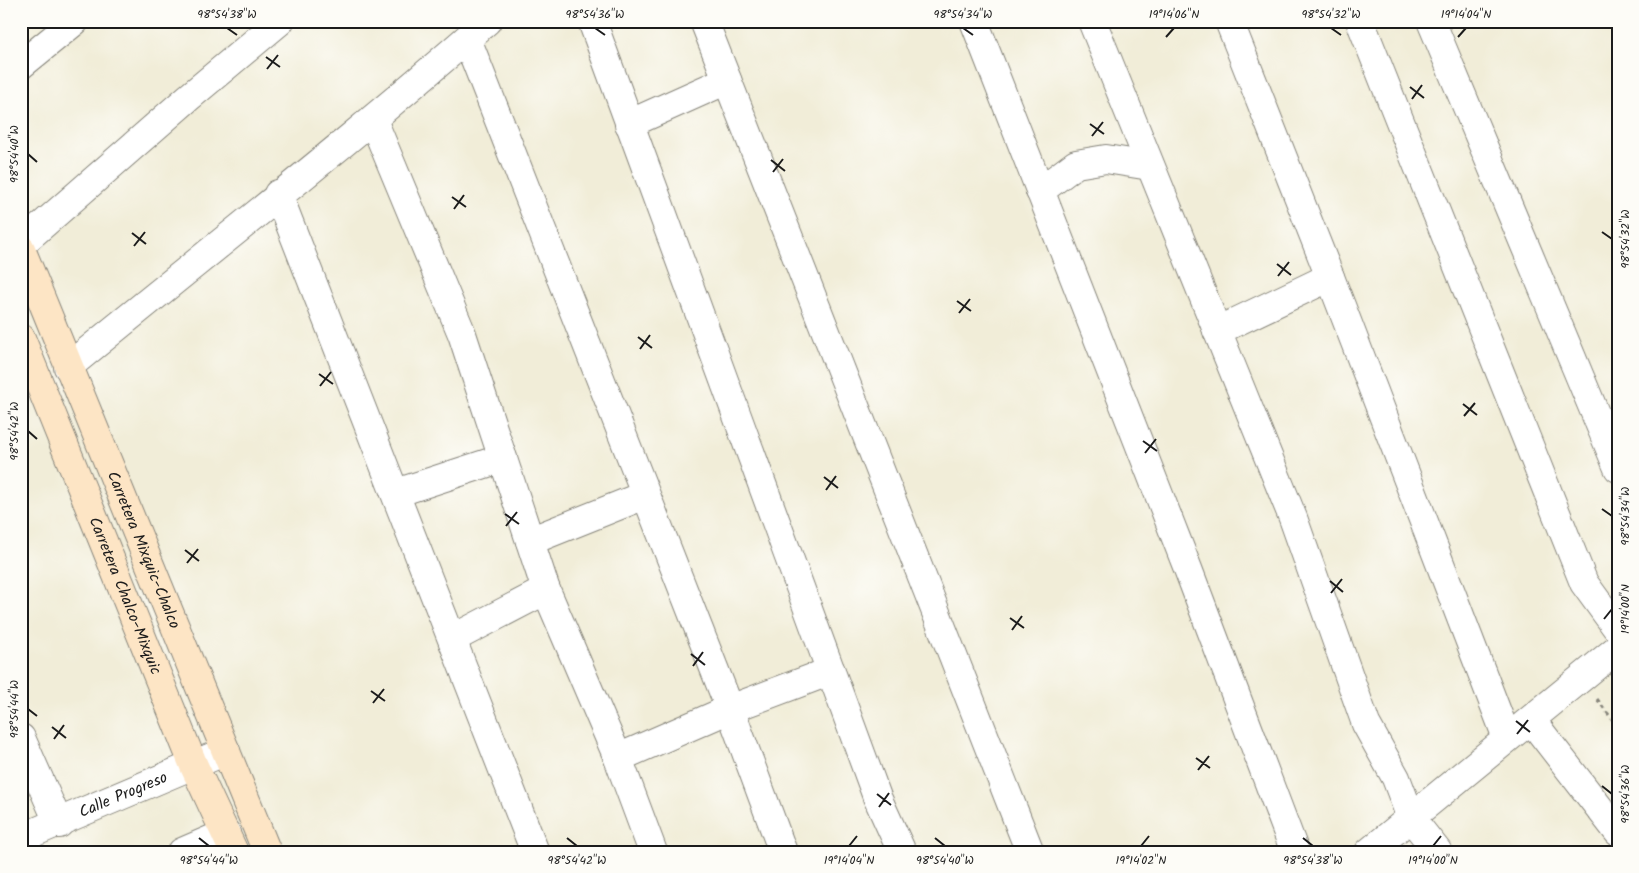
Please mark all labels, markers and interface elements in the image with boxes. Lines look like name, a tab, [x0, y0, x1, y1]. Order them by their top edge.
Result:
text: 98°54'38"W	[197, 5, 257, 24]
text: 98°54'36"W	[566, 5, 624, 24]
text: 98°54'34"W	[934, 5, 992, 24]
text: 19°14'06"N	[1149, 5, 1199, 24]
text: 98°54'32"W	[1301, 5, 1361, 24]
text: 19°14'04"N	[1441, 5, 1491, 24]
text: 98°54'40"W	[5, 125, 24, 183]
text: 98°54'32"W	[1616, 209, 1635, 269]
text: 98°54'42"W	[5, 402, 24, 460]
street label: Carretera Mixquic-Chalco	[100, 467, 187, 633]
text: 98°54'34"W	[1616, 487, 1635, 545]
street label: Carretera Chalco-Mixquic	[82, 513, 168, 678]
text: 19°14'00"N	[1616, 584, 1635, 634]
text: 98°54'44"W	[5, 680, 24, 738]
street label: Calle Progreso	[75, 765, 171, 825]
text: 98°54'36"W	[1616, 765, 1635, 823]
text: 98°54'44"W	[180, 851, 238, 870]
text: 98°54'42"W	[548, 851, 606, 870]
text: 19°14'04"N	[824, 851, 874, 870]
text: 98°54'40"W	[916, 851, 974, 870]
text: 19°14'02"N	[1116, 851, 1166, 870]
text: 98°54'38"W	[1283, 851, 1343, 870]
text: 19°14'00"N	[1408, 851, 1458, 870]

